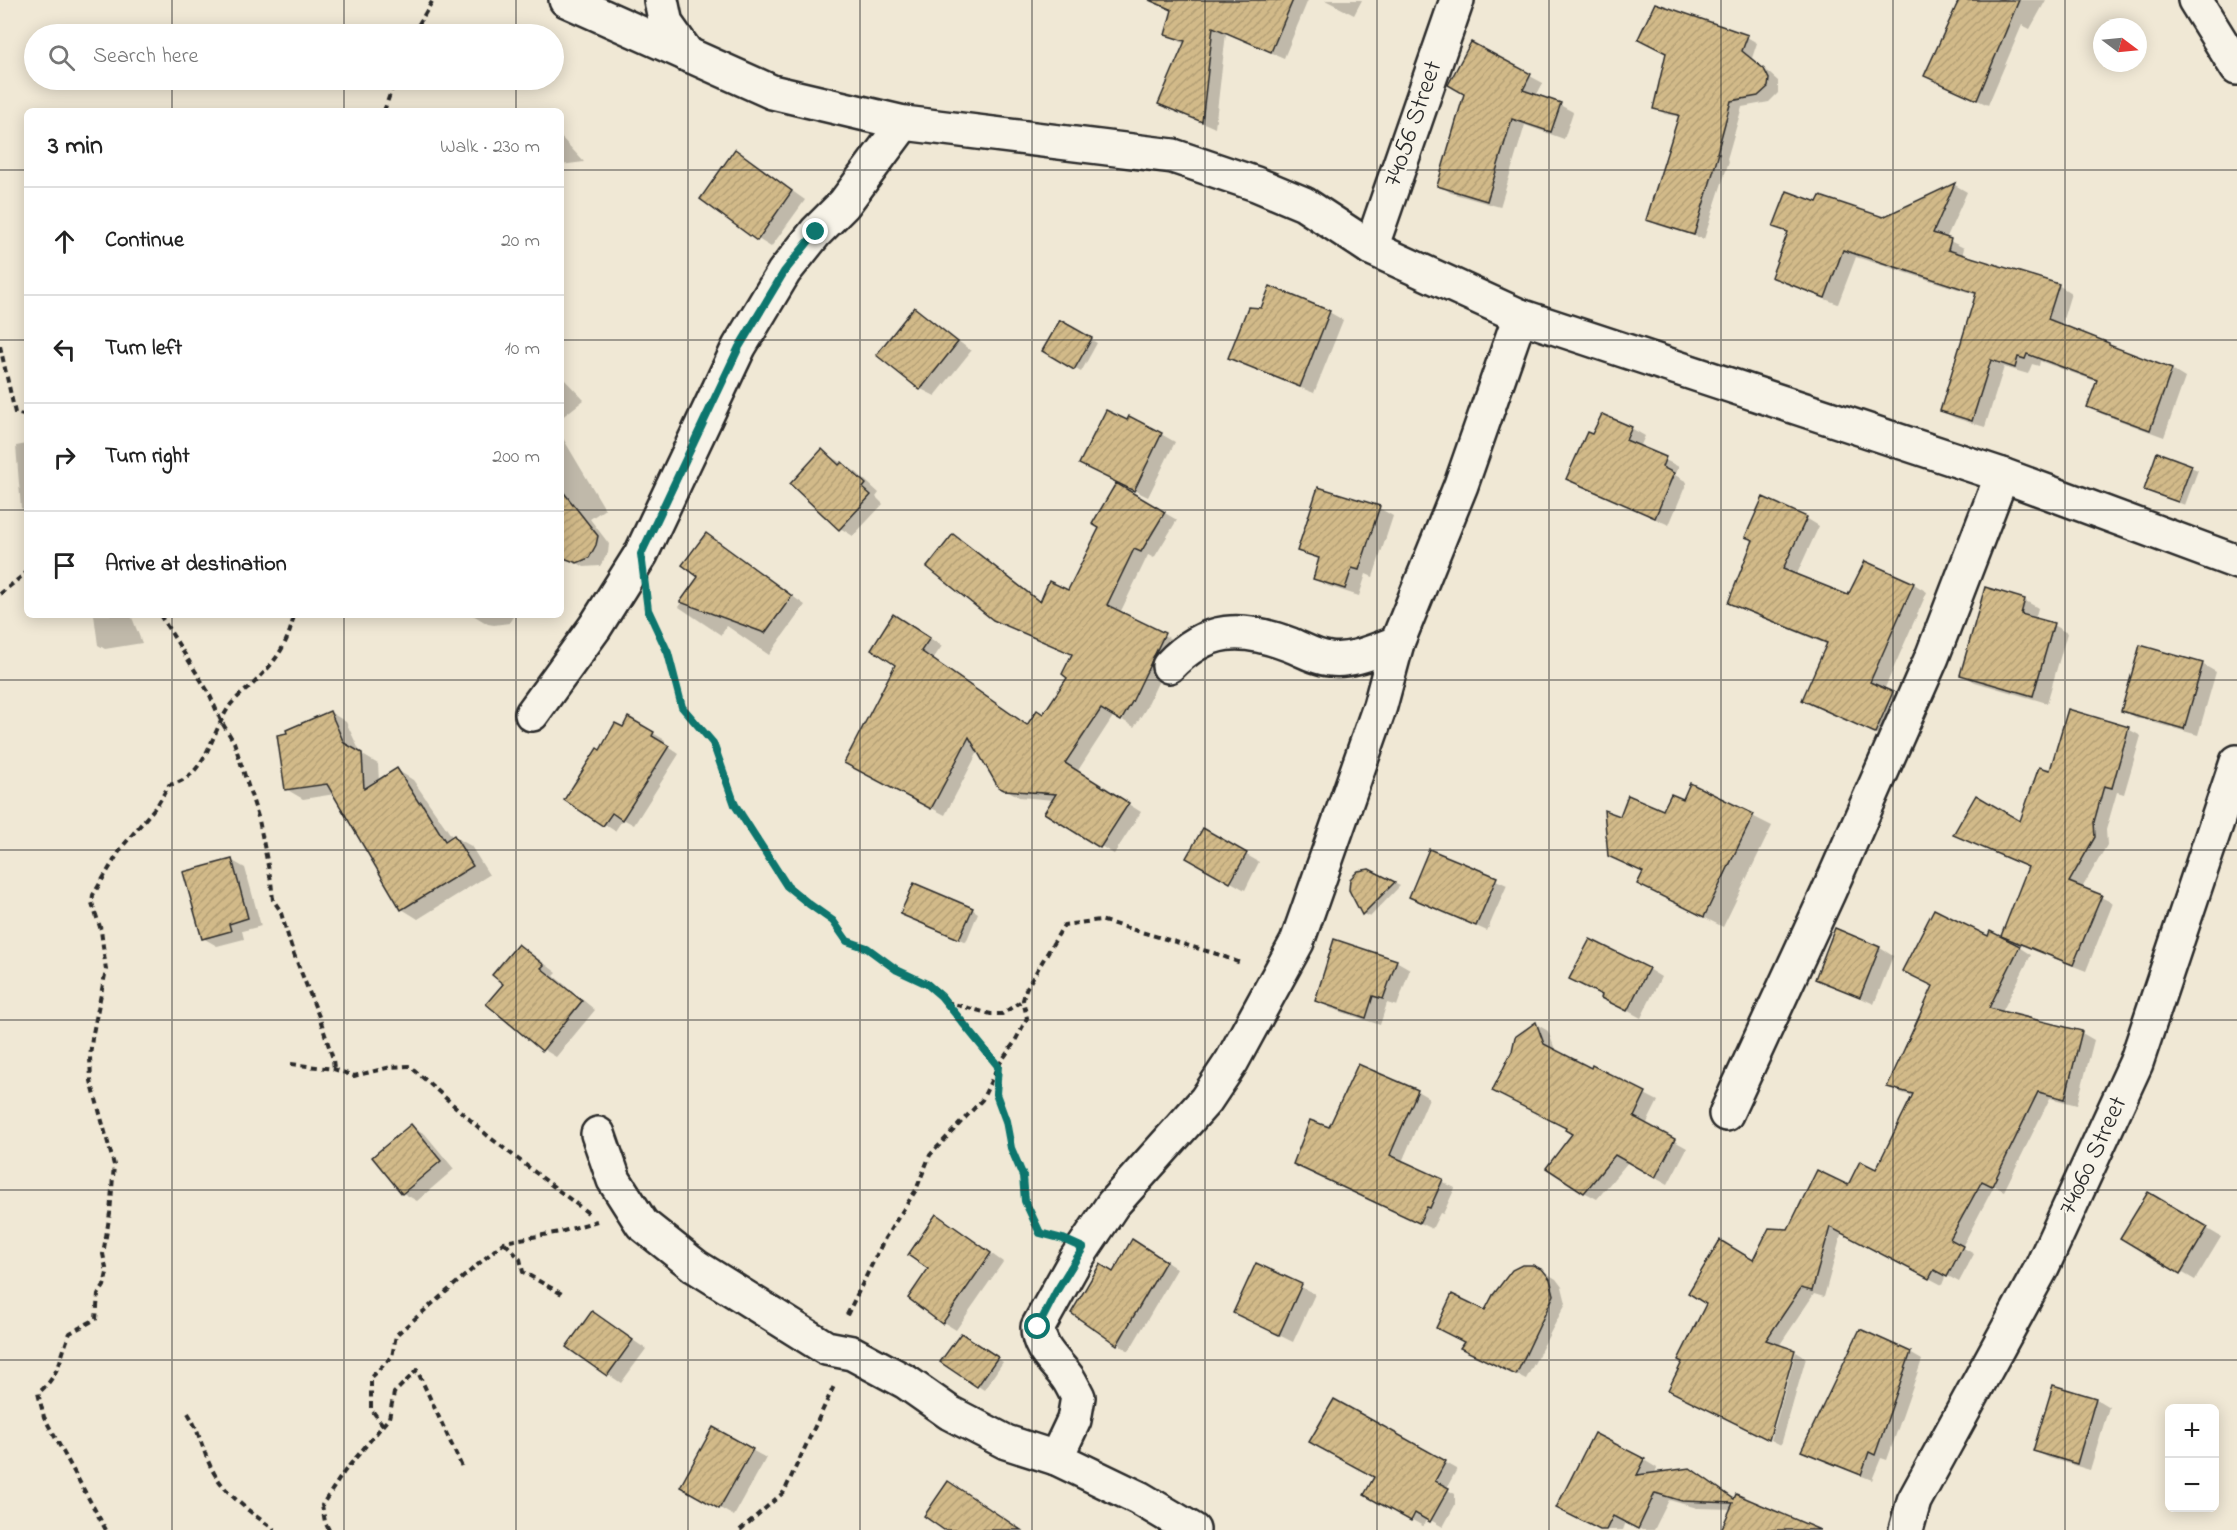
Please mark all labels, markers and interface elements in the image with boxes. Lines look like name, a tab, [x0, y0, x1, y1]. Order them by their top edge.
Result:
north arrow	[2093, 18, 2147, 72]
search box	[24, 24, 564, 90]
icon: search	[45, 41, 78, 74]
text: Search here	[93, 41, 198, 73]
street label: 74056 Street	[1375, 56, 1453, 192]
text: 3 min	[48, 128, 103, 166]
text: Walk · 230 m	[440, 133, 540, 162]
route end	[802, 218, 828, 244]
icon: ahead	[48, 225, 81, 258]
text: Continue	[105, 225, 184, 257]
text: 20 m	[501, 227, 540, 256]
icon: left	[48, 333, 81, 366]
text: Turn left	[105, 333, 182, 365]
text: 10 m	[504, 335, 540, 364]
icon: right	[48, 441, 81, 474]
text: Turn right	[105, 441, 190, 473]
text: 200 m	[492, 443, 540, 472]
icon: arrive	[48, 549, 81, 582]
text: Arrive at destination	[105, 549, 287, 581]
street label: 74060 Street	[2050, 1090, 2138, 1222]
route start	[1024, 1313, 1050, 1339]
map controls	[2165, 1404, 2219, 1512]
button: +	[2165, 1404, 2219, 1458]
button: −	[2165, 1458, 2219, 1512]

